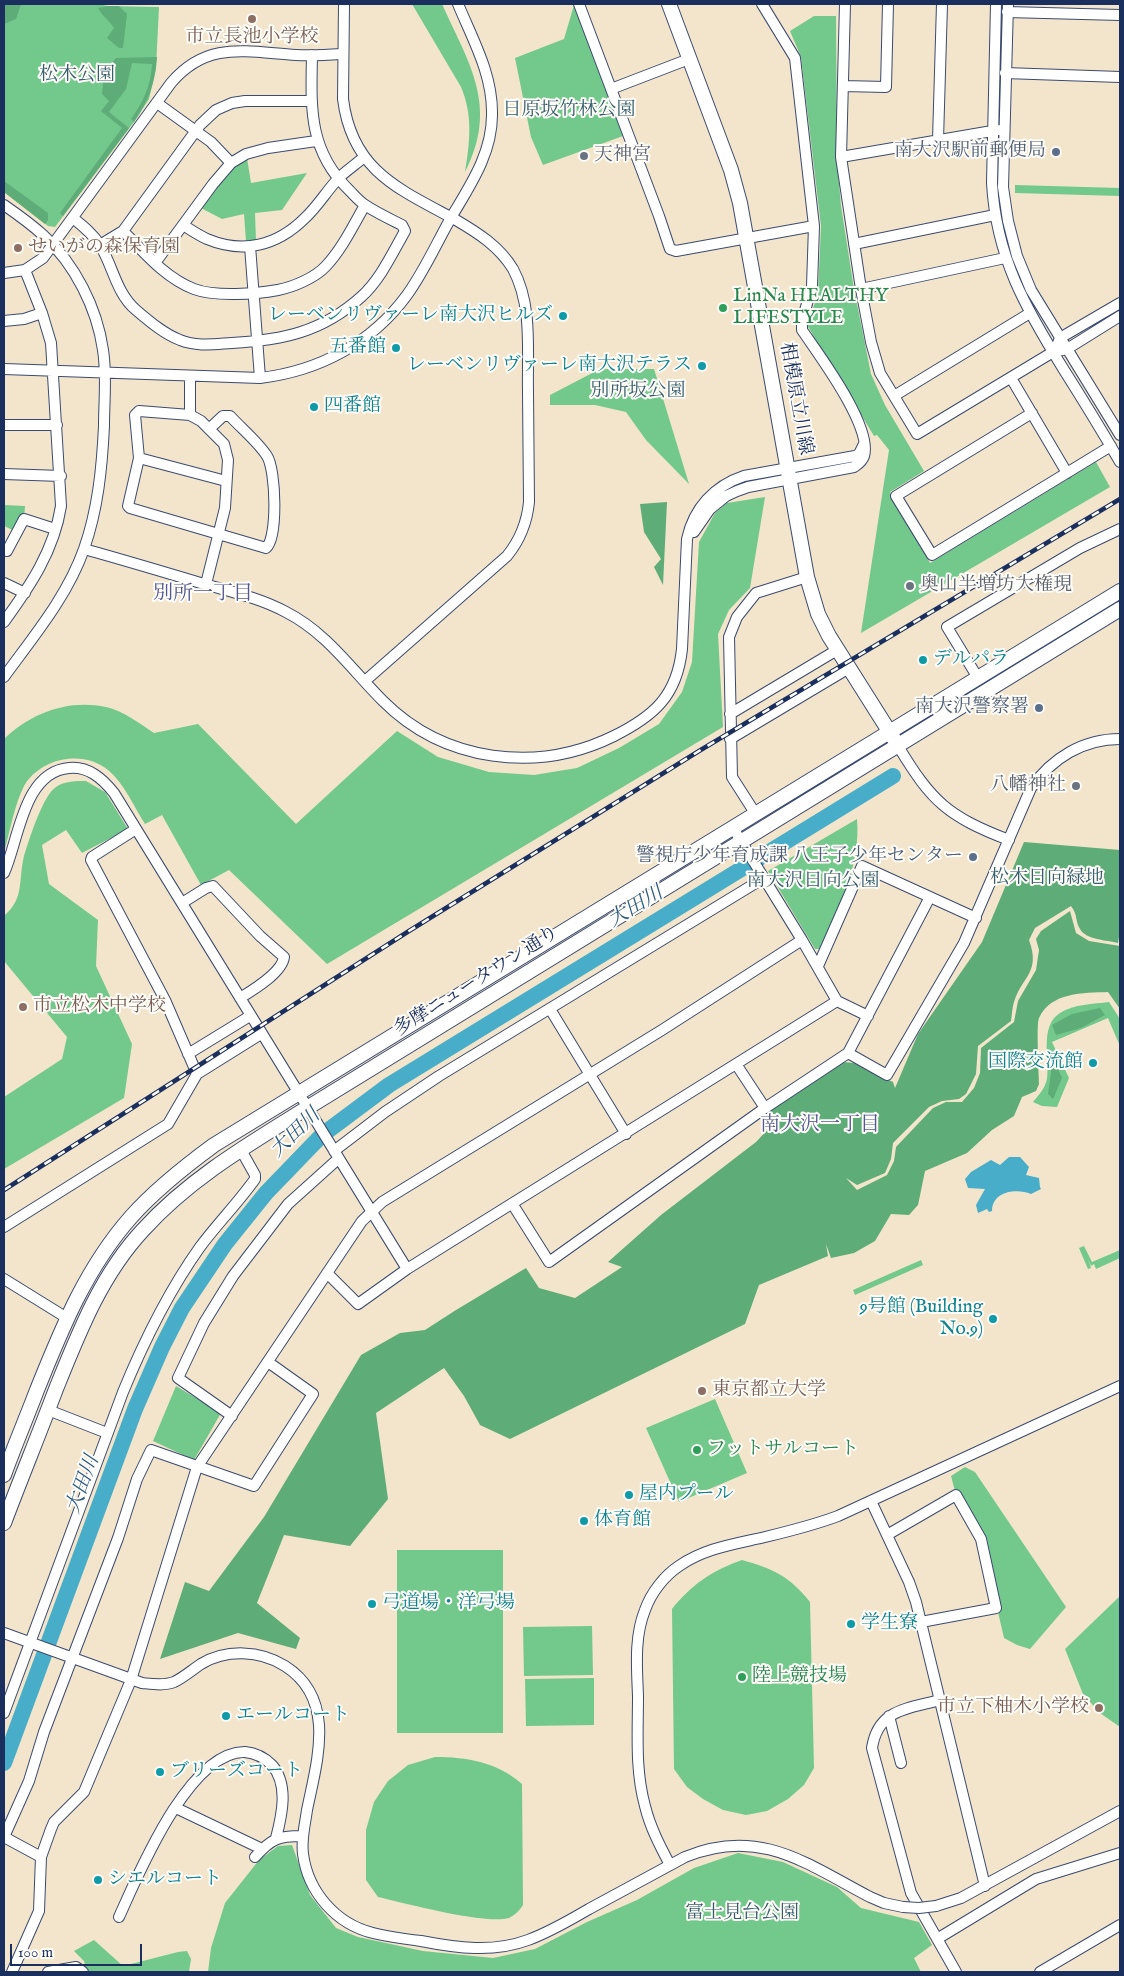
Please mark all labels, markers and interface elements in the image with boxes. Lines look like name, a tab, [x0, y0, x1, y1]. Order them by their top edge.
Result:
marker: 市立長池小学校	[246, 13, 258, 25]
place label: 市立長池小学校	[186, 27, 318, 49]
park label: 松木公園	[39, 65, 115, 87]
park label: 日原坂竹林公園	[503, 100, 635, 122]
place label: 南大沢駅前郵便局	[894, 141, 1046, 163]
place label: 天神宮	[594, 145, 651, 167]
marker: 南大沢駅前郵便局	[1050, 146, 1062, 158]
marker: 天神宮	[578, 150, 590, 162]
place label: せいがの森保育園	[28, 237, 180, 259]
marker: せいがの森保育園	[12, 242, 24, 254]
place label: LinNa HEALTHY LIFESTYLE	[733, 286, 888, 330]
marker: LinNa HEALTHY LIFESTYLE	[717, 302, 729, 314]
place label: レーベンリヴァーレ南大沢ヒルズ	[268, 305, 553, 327]
marker: レーベンリヴァーレ南大沢ヒルズ	[557, 310, 569, 322]
place label: 五番館	[329, 337, 386, 359]
street label: 相模原立川線	[774, 341, 816, 457]
marker: 五番館	[390, 342, 402, 354]
place label: レーベンリヴァーレ南大沢テラス	[407, 355, 692, 377]
marker: レーベンリヴァーレ南大沢テラス	[696, 360, 708, 372]
park label: 別所坂公園	[591, 381, 685, 403]
place label: 四番館	[324, 396, 381, 418]
marker: 四番館	[308, 401, 320, 413]
place label: 奥山半増坊大権現	[920, 575, 1072, 597]
marker: 奥山半増坊大権現	[904, 580, 916, 592]
district label: 別所一丁目	[153, 583, 253, 607]
place label: デルパラ	[933, 649, 1009, 671]
marker: デルパラ	[917, 654, 929, 666]
place label: 南大沢警察署	[915, 697, 1029, 719]
marker: 南大沢警察署	[1033, 702, 1045, 714]
place label: 八幡神社	[990, 775, 1066, 797]
marker: 八幡神社	[1070, 780, 1082, 792]
place label: 警視庁少年育成課 八王子少年センター	[636, 846, 963, 868]
marker: 警視庁少年育成課 八王子少年センター	[967, 851, 979, 863]
park label: 松木日向緑地	[990, 868, 1104, 890]
park label: 南大沢日向公園	[747, 871, 879, 893]
water label: 大田川	[604, 882, 668, 934]
street label: 多摩ニュータウン通り	[390, 922, 564, 1042]
place label: 市立松木中学校	[33, 996, 166, 1018]
marker: 市立松木中学校	[17, 1001, 29, 1013]
place label: 国際交流館	[988, 1052, 1083, 1074]
marker: 国際交流館	[1087, 1057, 1099, 1069]
water label: 大田川	[266, 1105, 326, 1163]
district label: 南大沢一丁目	[760, 1114, 880, 1138]
place label: 9号館 (Building No.9)	[859, 1297, 983, 1341]
marker: 9号館 (Building No.9)	[987, 1313, 999, 1325]
place label: 東京都立大学	[712, 1380, 826, 1402]
marker: 東京都立大学	[696, 1385, 708, 1397]
place label: フットサルコート	[707, 1439, 859, 1461]
marker: フットサルコート	[691, 1444, 703, 1456]
water label: 大田川	[62, 1453, 106, 1517]
place label: 屋内プール	[639, 1484, 733, 1506]
marker: 屋内プール	[623, 1489, 635, 1501]
place label: 体育館	[594, 1510, 651, 1532]
marker: 体育館	[578, 1515, 590, 1527]
place label: 弓道場・洋弓場	[382, 1593, 515, 1615]
marker: 弓道場・洋弓場	[366, 1598, 378, 1610]
place label: 学生寮	[861, 1613, 918, 1635]
marker: 学生寮	[845, 1618, 857, 1630]
place label: 陸上競技場	[752, 1666, 847, 1688]
marker: 陸上競技場	[736, 1671, 748, 1683]
place label: 市立下柚木小学校	[937, 1697, 1089, 1719]
marker: 市立下柚木小学校	[1093, 1702, 1105, 1714]
place label: エールコート	[236, 1705, 350, 1727]
marker: エールコート	[220, 1710, 232, 1722]
place label: ブリーズコート	[170, 1761, 303, 1783]
marker: ブリーズコート	[154, 1766, 166, 1778]
place label: シエルコート	[108, 1869, 222, 1891]
marker: シエルコート	[92, 1874, 104, 1886]
park label: 富士見台公園	[685, 1903, 799, 1925]
scale bar	[12, 1934, 145, 1966]
text: 100 m	[18, 1943, 53, 1962]

